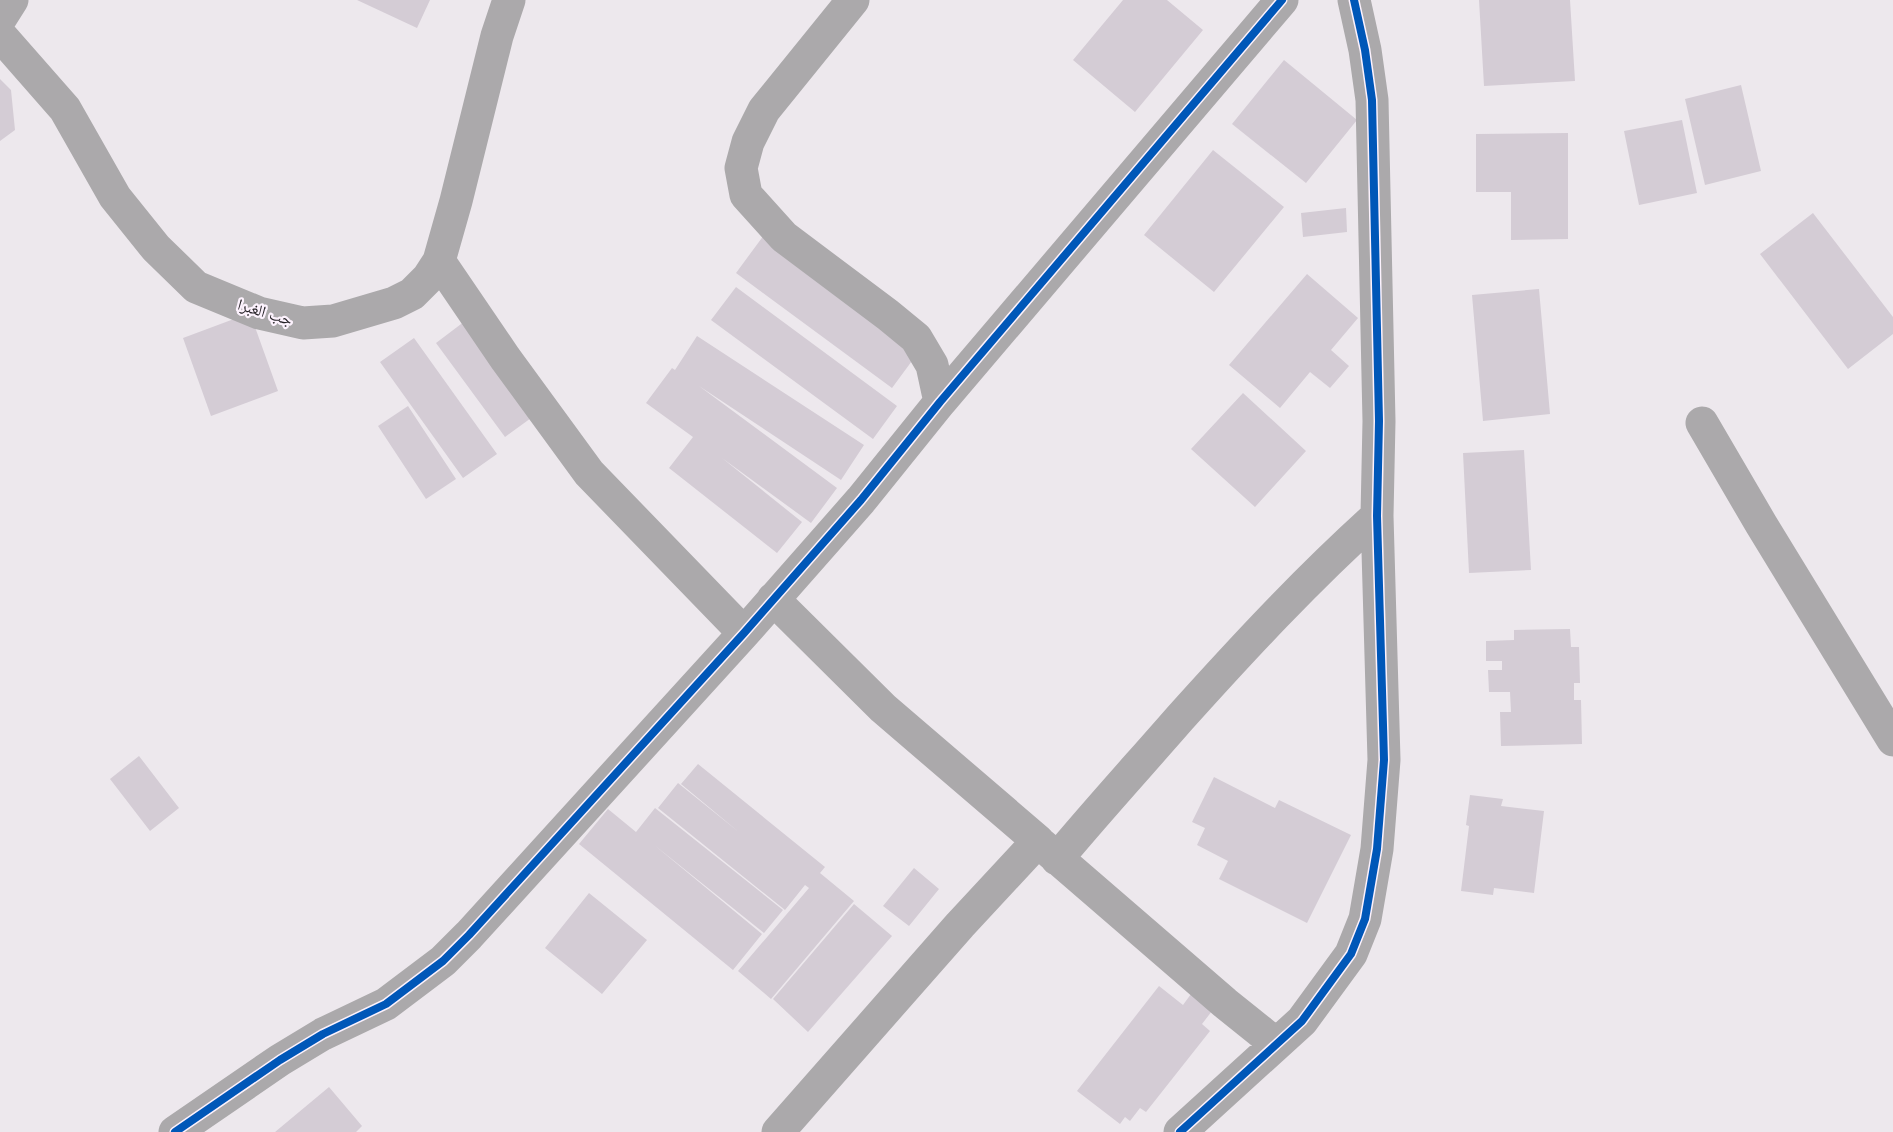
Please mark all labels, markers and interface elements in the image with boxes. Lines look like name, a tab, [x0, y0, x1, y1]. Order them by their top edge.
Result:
street label: جب الغبرا	[235, 296, 294, 329]

